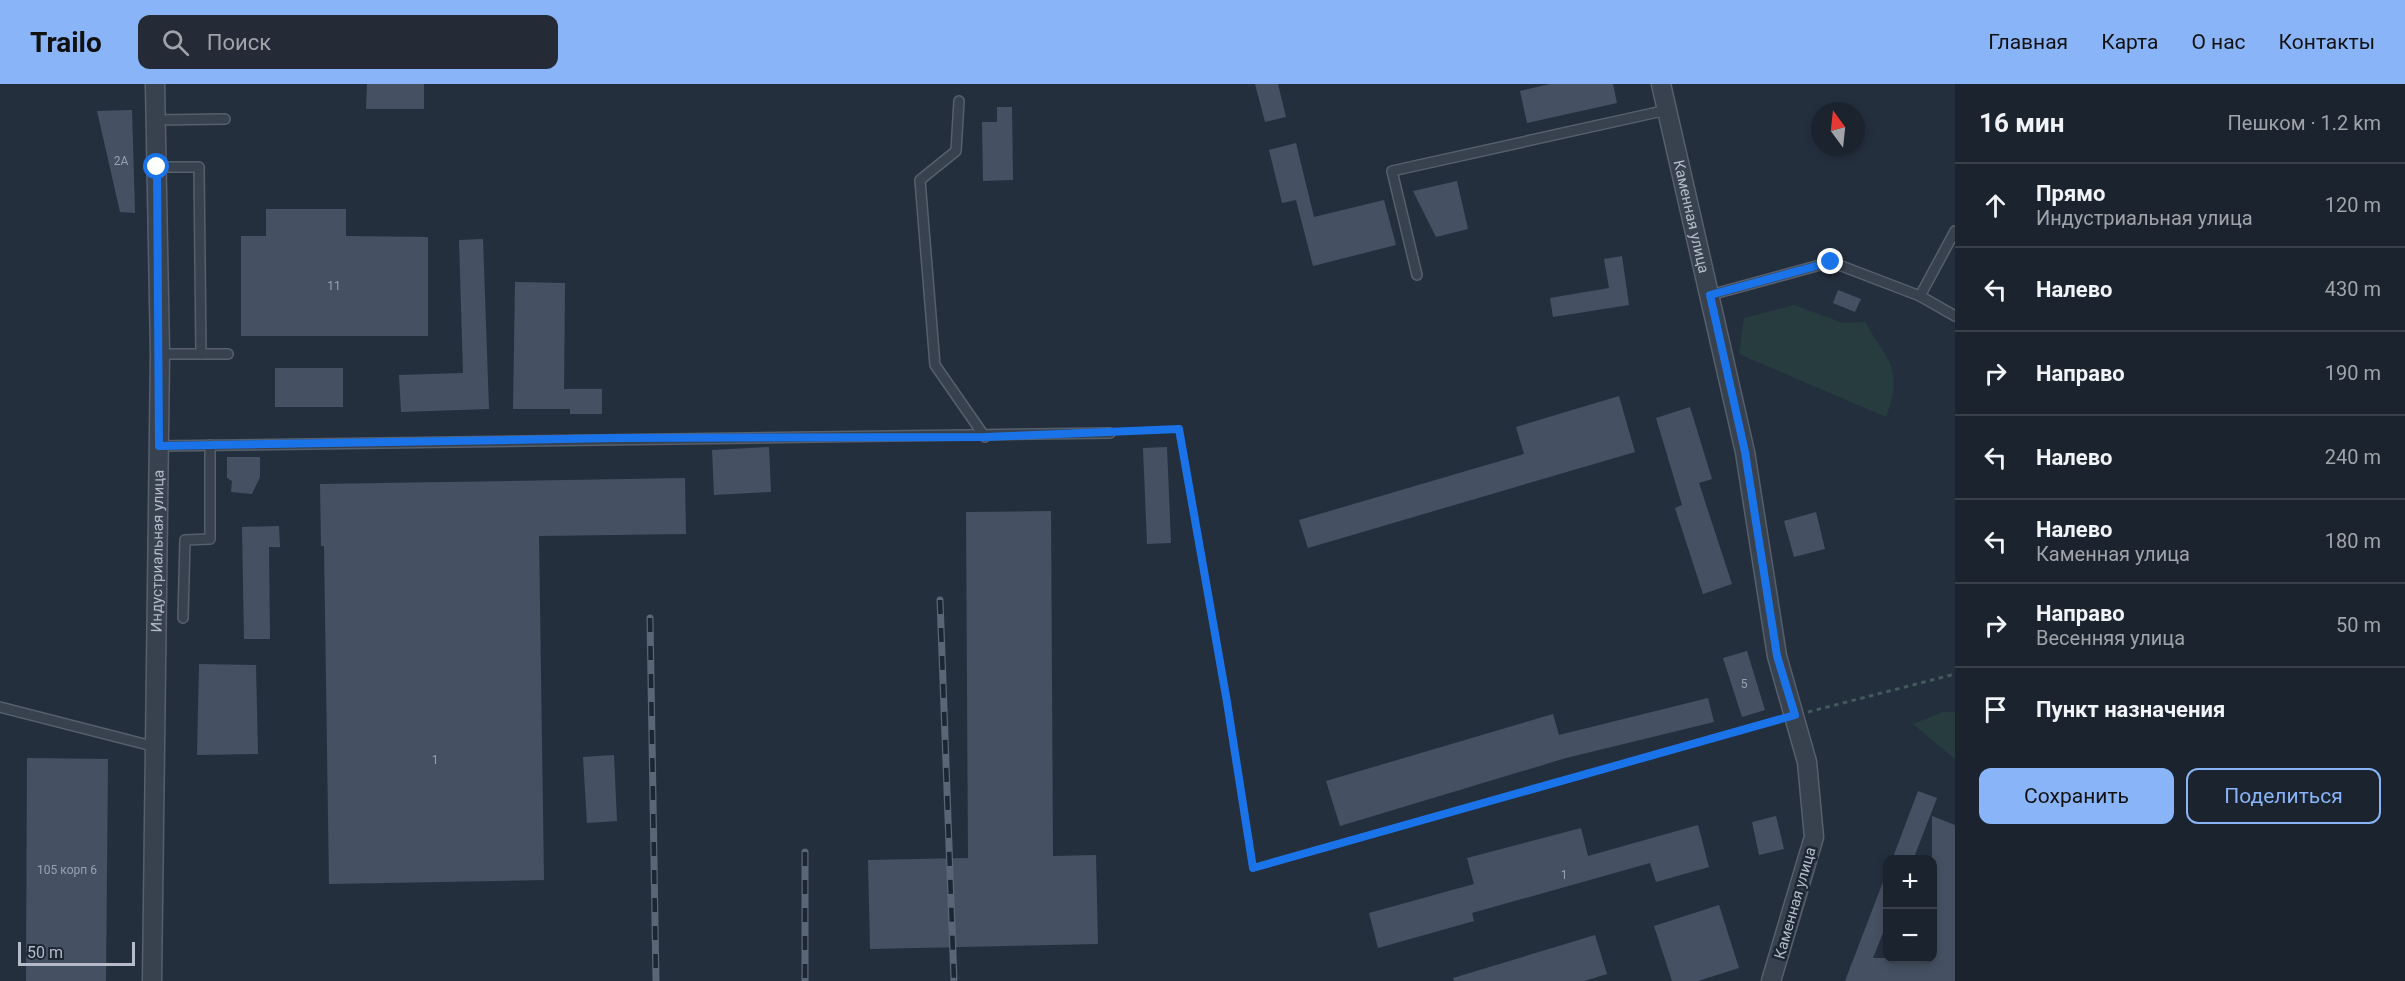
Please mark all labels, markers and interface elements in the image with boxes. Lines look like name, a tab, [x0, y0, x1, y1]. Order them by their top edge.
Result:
search box	[138, 15, 558, 69]
text: Trailo	[30, 26, 102, 59]
icon: search	[159, 26, 192, 59]
text: Поиск	[207, 30, 271, 55]
text: Главная	[1988, 30, 2068, 54]
text: Карта	[2101, 30, 2158, 54]
text: О нас	[2191, 30, 2246, 54]
text: Контакты	[2279, 30, 2375, 54]
north arrow	[1811, 102, 1865, 156]
text: 16 мин	[1979, 108, 2064, 138]
text: Пешком · 1.2 km	[2228, 111, 2381, 135]
route start	[143, 153, 169, 179]
house number: 2А	[114, 154, 128, 168]
street label: Каменная улица	[1670, 158, 1713, 275]
text: Прямо	[2036, 181, 2105, 206]
icon: ahead	[1979, 189, 2012, 222]
text: 120 m	[2325, 193, 2381, 217]
text: Индустриальная улица	[2036, 206, 2253, 230]
route end	[1817, 248, 1843, 274]
icon: left	[1979, 273, 2012, 306]
text: Налево	[2036, 277, 2113, 302]
text: 430 m	[2325, 277, 2381, 301]
house number: 11	[327, 279, 341, 293]
icon: right	[1979, 357, 2012, 390]
text: Направо	[2036, 361, 2125, 386]
text: 190 m	[2325, 361, 2381, 385]
icon: left	[1979, 441, 2012, 474]
text: Налево	[2036, 445, 2113, 470]
text: 240 m	[2325, 445, 2381, 469]
street label: Индустриальная улица	[147, 470, 168, 632]
text: Налево	[2036, 517, 2113, 542]
icon: left	[1979, 525, 2012, 558]
text: 180 m	[2325, 529, 2381, 553]
text: Каменная улица	[2036, 542, 2190, 566]
text: Направо	[2036, 601, 2125, 626]
icon: right	[1979, 609, 2012, 642]
text: 50 m	[2336, 613, 2381, 637]
text: Весенняя улица	[2036, 626, 2185, 650]
house number: 5	[1741, 677, 1748, 691]
icon: arrive	[1979, 693, 2012, 726]
text: Пункт назначения	[2036, 697, 2225, 722]
house number: 1	[432, 753, 438, 767]
button: Сохранить	[1979, 768, 2174, 824]
button: Поделиться	[2186, 768, 2381, 824]
street label: Каменная улица	[1770, 845, 1820, 961]
map controls	[1883, 855, 1937, 963]
button: +	[1883, 855, 1937, 909]
house number: 105 корп 6	[37, 863, 97, 877]
house number: 1	[1561, 868, 1567, 882]
button: −	[1883, 909, 1937, 963]
scale bar	[18, 939, 135, 966]
text: 50 m	[27, 943, 63, 962]

